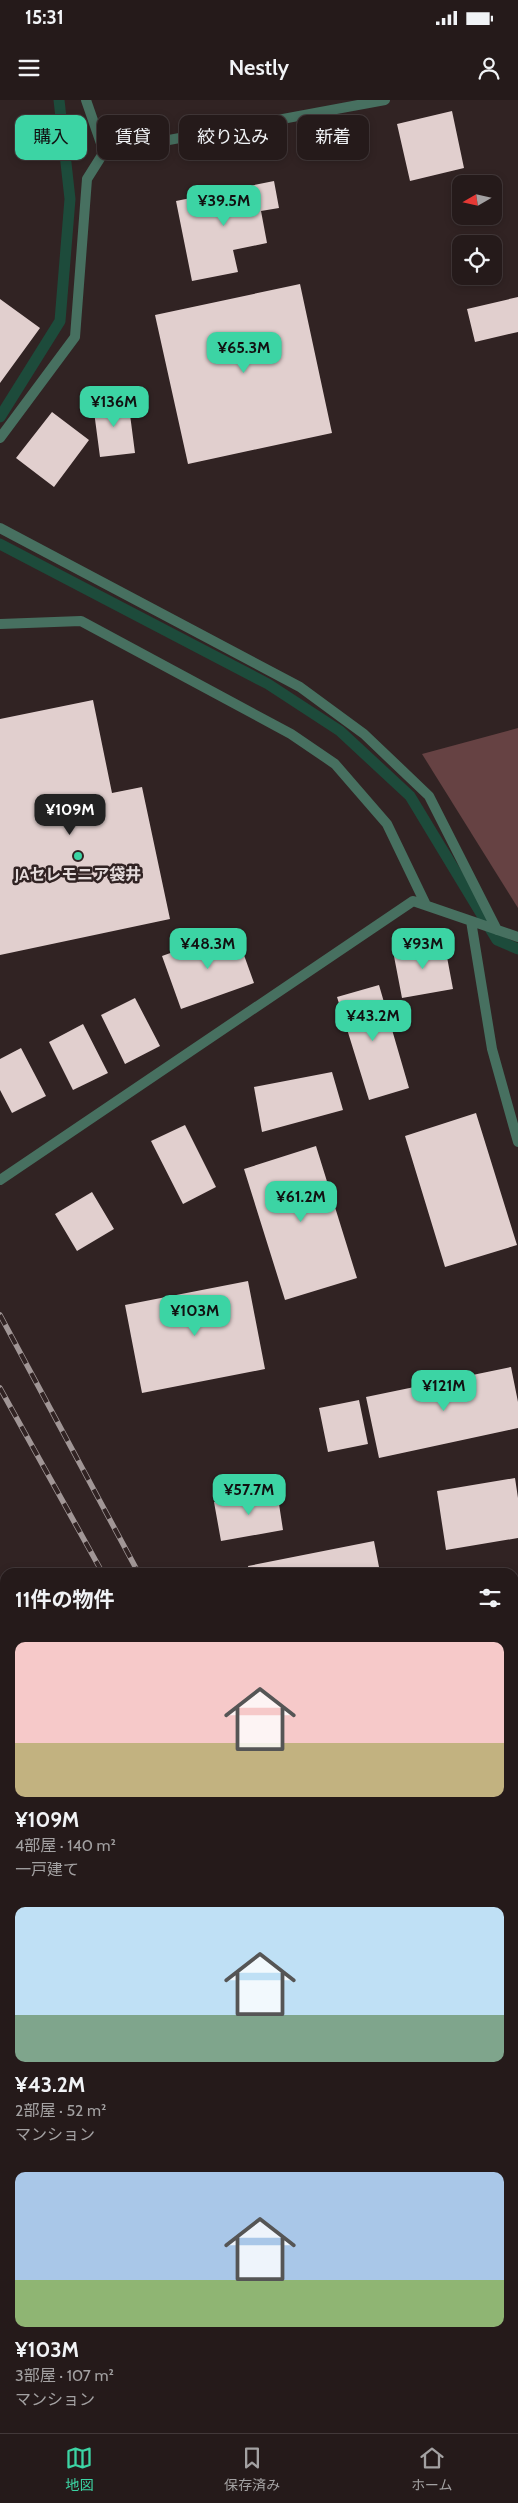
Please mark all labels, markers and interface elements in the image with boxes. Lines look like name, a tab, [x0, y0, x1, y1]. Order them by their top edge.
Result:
text: 15:31	[25, 6, 64, 29]
icon: menu	[15, 54, 43, 82]
text: Nestly	[229, 54, 289, 81]
icon: person	[475, 54, 503, 82]
chip: 購入	[15, 115, 87, 160]
chip: 賃貸	[97, 115, 169, 160]
chip: 絞り込み	[179, 115, 287, 160]
chip: 新着	[297, 115, 369, 160]
north arrow	[452, 175, 502, 225]
map controls	[452, 175, 502, 285]
pin: ¥39.5M	[183, 184, 265, 227]
text: ¥39.5M	[198, 191, 250, 210]
button: locate	[452, 235, 502, 285]
pin: ¥65.3M	[203, 332, 285, 374]
text: ¥65.3M	[218, 338, 270, 357]
pin: ¥136M	[79, 386, 149, 428]
text: ¥136M	[91, 392, 137, 411]
pin: ¥109M	[35, 794, 105, 836]
text: ¥109M	[45, 800, 95, 819]
marker: JAセレモニア袋井	[72, 850, 84, 862]
place label: JAセレモニア袋井	[14, 865, 141, 884]
pin: ¥48.3M	[167, 928, 249, 970]
pin: ¥93M	[393, 928, 453, 970]
text: ¥48.3M	[181, 934, 235, 953]
text: ¥93M	[403, 934, 443, 953]
pin: ¥43.2M	[332, 1000, 414, 1042]
text: ¥43.2M	[346, 1006, 400, 1025]
pin: ¥61.2M	[260, 1180, 342, 1223]
text: ¥61.2M	[276, 1187, 326, 1206]
pin: ¥103M	[160, 1294, 230, 1337]
text: ¥103M	[171, 1301, 219, 1320]
pin: ¥121M	[409, 1370, 479, 1412]
text: ¥121M	[422, 1376, 466, 1395]
pin: ¥57.7M	[208, 1474, 290, 1516]
text: ¥57.7M	[224, 1480, 274, 1499]
icon: filters	[476, 1584, 504, 1612]
text: 11件の物件	[15, 1587, 115, 1612]
icon: home	[215, 1674, 305, 1764]
text: ¥109M	[15, 1807, 79, 1832]
text: 4部屋 · 140 m²	[15, 1836, 116, 1855]
text: 一戸建て	[15, 1860, 79, 1879]
icon: home	[215, 1939, 305, 2029]
text: ¥43.2M	[15, 2072, 85, 2097]
text: 2部屋 · 52 m²	[15, 2101, 106, 2120]
text: マンション	[15, 2125, 95, 2144]
icon: home	[215, 2204, 305, 2294]
text: ¥103M	[15, 2337, 79, 2362]
text: 3部屋 · 107 m²	[15, 2366, 114, 2385]
text: マンション	[15, 2390, 95, 2409]
tab: 地図	[65, 2444, 93, 2494]
tab: 保存済み	[224, 2444, 280, 2494]
tab: ホーム	[411, 2444, 453, 2494]

